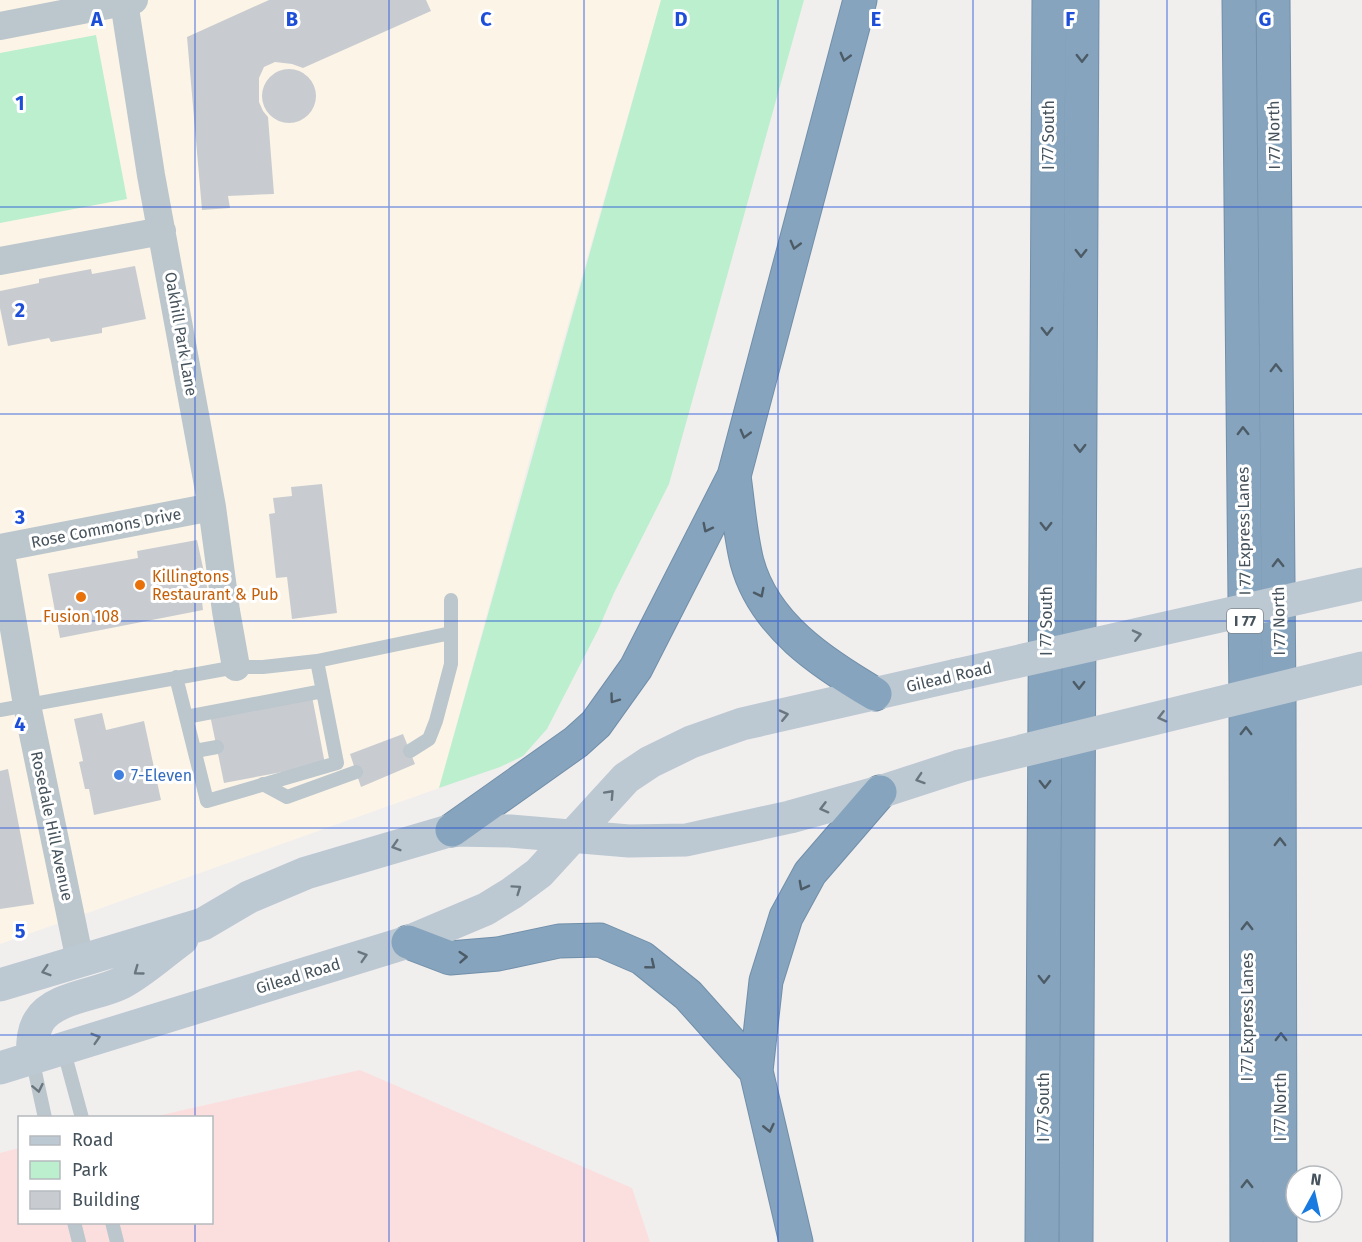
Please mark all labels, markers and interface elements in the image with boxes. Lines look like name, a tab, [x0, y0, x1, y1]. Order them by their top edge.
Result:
text: A	[90, 7, 104, 31]
text: B	[286, 7, 298, 31]
text: C	[480, 7, 492, 31]
text: D	[674, 7, 688, 31]
text: E	[871, 7, 881, 31]
text: F	[1065, 7, 1075, 31]
text: G	[1259, 7, 1271, 31]
one-way arrow	[840, 51, 852, 61]
one-way arrow	[1076, 54, 1088, 63]
text: 1	[15, 91, 25, 115]
street label: I 77 South	[1039, 100, 1058, 170]
street label: I 77 North	[1264, 100, 1284, 170]
one-way arrow	[790, 239, 802, 250]
one-way arrow	[1075, 249, 1087, 258]
street label: Oakhill Park Lane	[161, 270, 201, 398]
text: 2	[15, 298, 25, 322]
one-way arrow	[1041, 327, 1053, 336]
one-way arrow	[1270, 363, 1282, 372]
one-way arrow	[1237, 426, 1249, 435]
one-way arrow	[740, 428, 753, 438]
one-way arrow	[1074, 444, 1086, 453]
street label: I 77 Express Lanes	[1233, 466, 1255, 596]
street label: Rose Commons Drive	[29, 504, 183, 552]
text: 3	[14, 505, 25, 529]
one-way arrow	[703, 521, 714, 532]
one-way arrow	[1040, 522, 1052, 531]
one-way arrow	[1272, 558, 1284, 567]
place label: Killingtons Restaurant & Pub	[152, 567, 279, 604]
marker: Killingtons Restaurant & Pub	[133, 578, 147, 592]
street label: I 77 South	[1037, 586, 1056, 656]
street label: I 77 North	[1269, 586, 1289, 656]
one-way arrow	[753, 587, 765, 598]
marker: Fusion 108	[74, 590, 88, 604]
place label: Fusion 108	[43, 607, 119, 626]
road number: I 77	[1227, 609, 1263, 633]
one-way arrow	[1132, 629, 1142, 642]
street label: Gilead Road	[904, 658, 994, 696]
one-way arrow	[1073, 681, 1085, 690]
one-way arrow	[610, 692, 621, 703]
one-way arrow	[779, 709, 789, 722]
one-way arrow	[1158, 709, 1168, 722]
text: 4	[14, 712, 26, 736]
one-way arrow	[1240, 726, 1252, 735]
street label: Rosedale Hill Avenue	[27, 749, 77, 903]
place label: 7-Eleven	[131, 766, 192, 785]
marker: 7-Eleven	[112, 768, 126, 782]
one-way arrow	[915, 772, 926, 785]
one-way arrow	[1039, 780, 1051, 789]
one-way arrow	[602, 791, 613, 802]
one-way arrow	[819, 801, 829, 813]
one-way arrow	[1274, 837, 1286, 846]
one-way arrow	[391, 839, 402, 851]
one-way arrow	[799, 880, 810, 890]
one-way arrow	[511, 885, 522, 896]
text: 5	[15, 919, 26, 943]
one-way arrow	[1241, 921, 1253, 930]
one-way arrow	[459, 950, 468, 963]
one-way arrow	[357, 951, 368, 963]
street label: I 77 Express Lanes	[1238, 953, 1257, 1081]
street label: Gilead Road	[254, 954, 342, 998]
one-way arrow	[644, 958, 655, 969]
one-way arrow	[41, 964, 52, 976]
one-way arrow	[134, 964, 145, 975]
one-way arrow	[1038, 975, 1050, 984]
one-way arrow	[1275, 1032, 1287, 1041]
one-way arrow	[90, 1033, 101, 1045]
street label: I 77 South	[1034, 1072, 1053, 1142]
street label: I 77 North	[1271, 1072, 1290, 1142]
one-way arrow	[31, 1082, 44, 1092]
legend	[18, 1116, 213, 1224]
one-way arrow	[762, 1123, 775, 1133]
text: Road	[72, 1129, 114, 1151]
text: Park	[72, 1159, 108, 1181]
north arrow	[1284, 1164, 1344, 1224]
text: N	[1309, 1169, 1323, 1190]
one-way arrow	[1241, 1179, 1253, 1188]
text: Building	[72, 1189, 140, 1211]

